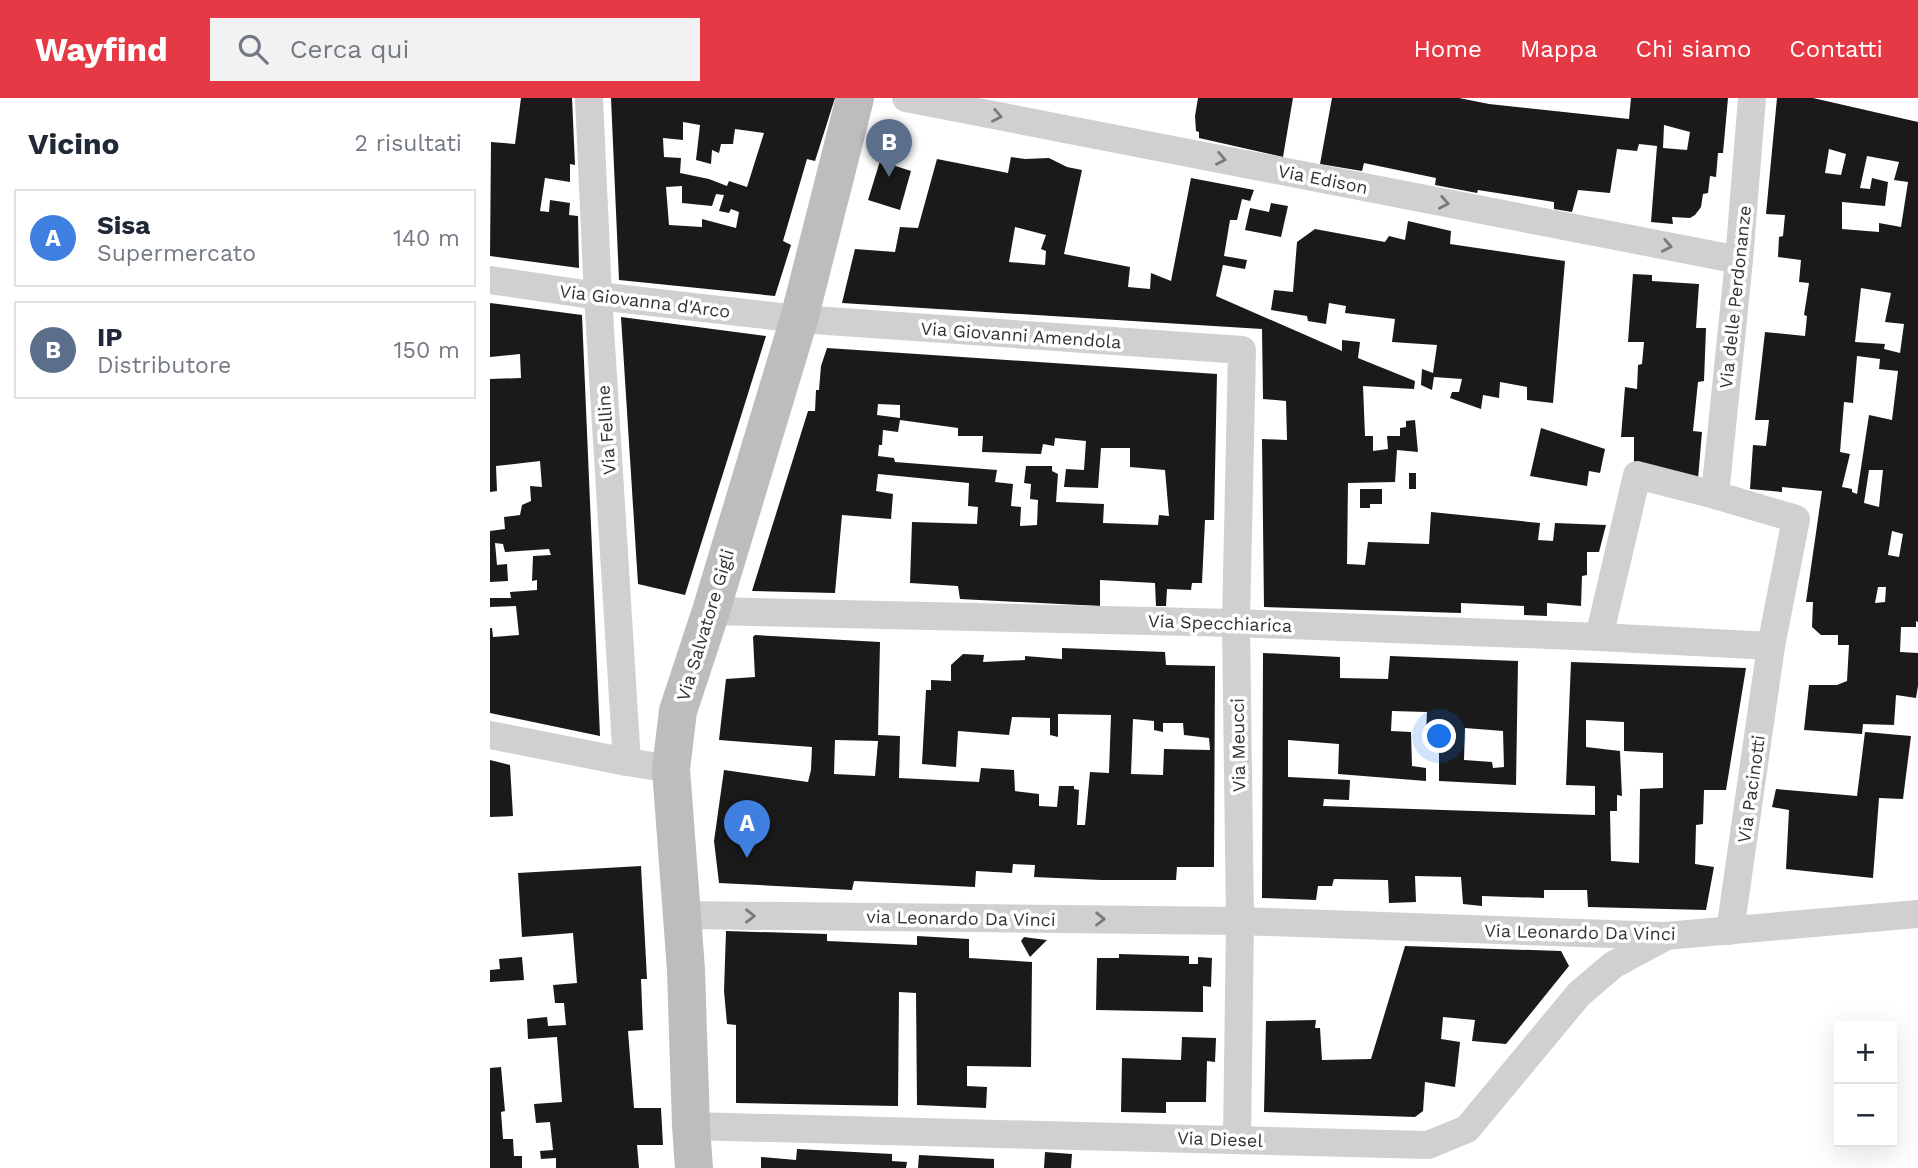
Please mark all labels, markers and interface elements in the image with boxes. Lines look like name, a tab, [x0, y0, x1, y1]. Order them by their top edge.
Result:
search box	[210, 18, 700, 81]
text: Wayfind	[35, 30, 168, 69]
icon: search	[234, 30, 272, 68]
text: Cerca qui	[290, 34, 410, 64]
text: Home	[1413, 35, 1482, 63]
text: Mappa	[1520, 35, 1598, 63]
text: Chi siamo	[1636, 35, 1751, 63]
text: Contatti	[1789, 35, 1883, 63]
one-way arrow	[991, 107, 1003, 122]
pin: B	[866, 119, 912, 177]
text: Vicino	[28, 126, 120, 161]
text: 2 risultati	[354, 130, 462, 157]
one-way arrow	[1215, 151, 1227, 166]
street label: Via Edison	[1276, 160, 1370, 198]
one-way arrow	[1438, 194, 1450, 209]
street label: Via delle Perdonanze	[1715, 204, 1755, 390]
text: Sisa	[97, 210, 150, 240]
text: A	[45, 225, 61, 252]
text: 140 m	[393, 225, 460, 252]
one-way arrow	[1661, 238, 1673, 253]
text: Supermercato	[97, 240, 256, 267]
street label: Via Giovanna d'Arco	[558, 280, 732, 322]
street label: Via Giovanni Amendola	[920, 318, 1122, 352]
text: IP	[97, 322, 123, 352]
text: B	[45, 337, 61, 364]
text: 150 m	[394, 337, 460, 364]
text: Distributore	[97, 352, 231, 379]
street label: Via Felline	[592, 384, 620, 476]
street label: Via Salvatore Gigli	[672, 547, 738, 703]
street label: Via Specchiarica	[1148, 610, 1292, 636]
street label: Via Meucci	[1227, 698, 1249, 792]
your location	[1422, 719, 1456, 753]
street label: Via Pacinotti	[1733, 734, 1769, 844]
pin: A	[724, 800, 770, 858]
street label: via Leonardo Da Vinci	[866, 906, 1056, 930]
one-way arrow	[746, 908, 756, 924]
one-way arrow	[1095, 912, 1106, 927]
street label: Via Leonardo Da Vinci	[1484, 920, 1676, 944]
map controls	[1834, 1021, 1897, 1147]
button: +	[1834, 1021, 1897, 1084]
button: −	[1834, 1084, 1897, 1147]
street label: Via Diesel	[1177, 1127, 1264, 1151]

